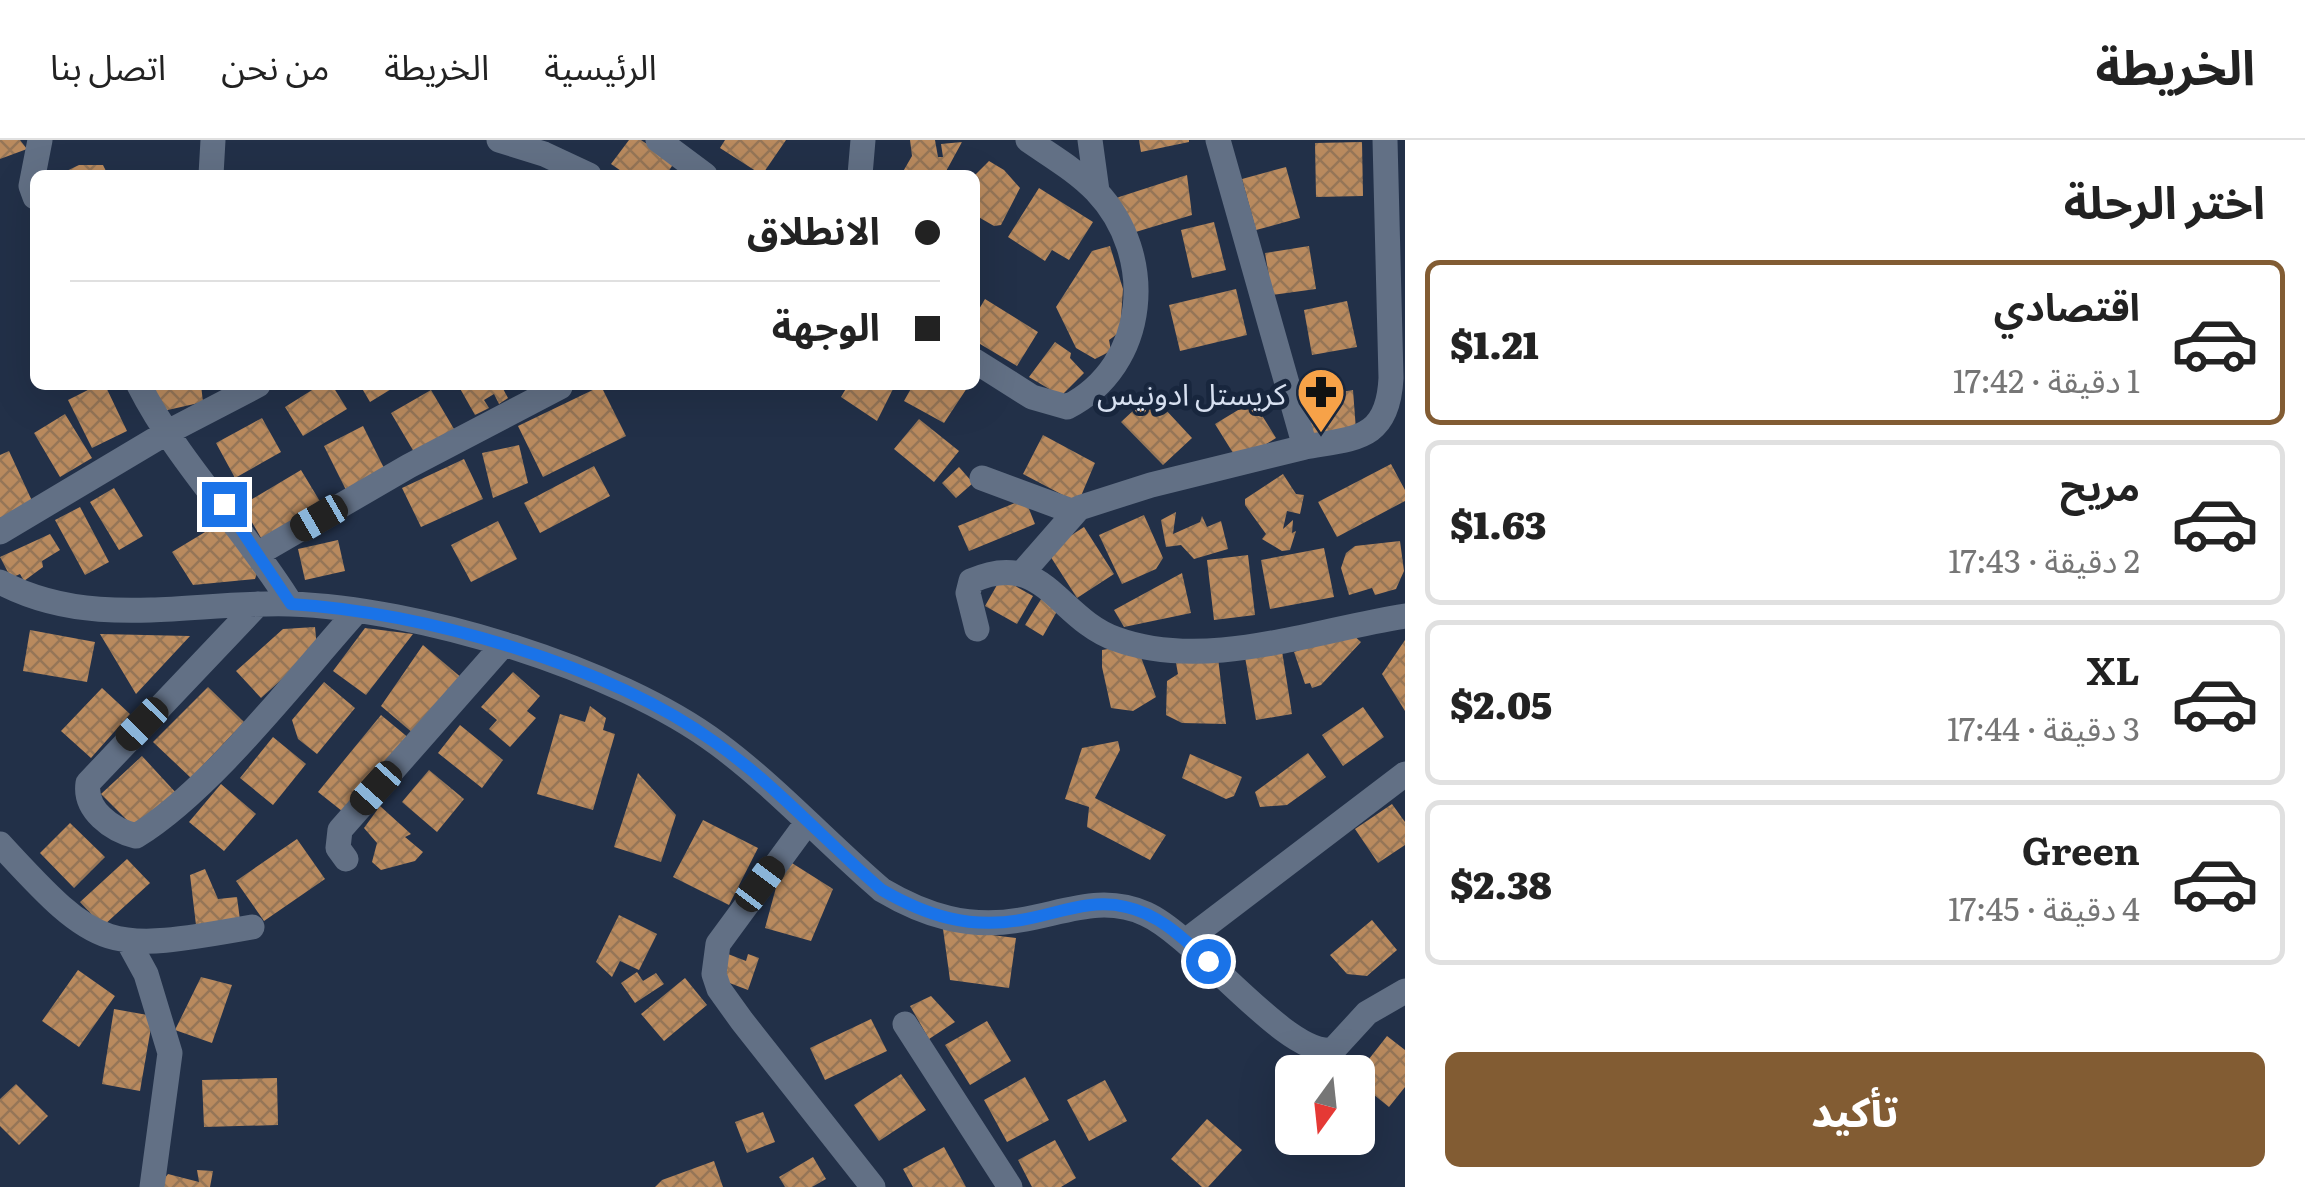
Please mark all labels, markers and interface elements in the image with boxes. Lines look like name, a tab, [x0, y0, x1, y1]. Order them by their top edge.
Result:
text: الخريطة	[2096, 29, 2255, 100]
text: اتصل بنا	[50, 39, 166, 91]
text: من نحن	[221, 39, 329, 91]
text: الخريطة	[384, 39, 489, 91]
text: الرئيسية	[544, 39, 657, 91]
text: اختر الرحلة	[2064, 166, 2265, 233]
text: الانطلاق	[747, 200, 880, 257]
text: اقتصادي	[1994, 276, 2140, 333]
text: الوجهة	[772, 296, 880, 353]
icon: car	[2170, 298, 2260, 388]
text: $1.21	[1450, 314, 1539, 371]
text: 1 دقيقة · 17:42	[1953, 355, 2140, 403]
pharmacy icon: كريستل ادونيس	[1295, 366, 1347, 434]
place label: كريستل ادونيس	[1097, 370, 1287, 414]
text: مريح	[2060, 456, 2140, 513]
icon: car	[2170, 478, 2260, 568]
route end	[202, 482, 247, 527]
car	[286, 490, 352, 546]
text: $1.63	[1450, 494, 1546, 551]
text: 2 دقيقة · 17:43	[1948, 535, 2140, 583]
text: XL	[2087, 640, 2140, 697]
icon: car	[2170, 658, 2260, 748]
text: $2.05	[1450, 674, 1552, 731]
car	[110, 692, 174, 756]
text: 3 دقيقة · 17:44	[1947, 703, 2140, 751]
car	[345, 756, 407, 820]
text: Green	[2022, 820, 2140, 877]
icon: car	[2170, 838, 2260, 928]
car	[730, 851, 790, 917]
text: $2.38	[1450, 854, 1552, 911]
text: 4 دقيقة · 17:45	[1948, 883, 2140, 931]
route start	[1186, 939, 1231, 984]
button: تأكيد	[1445, 1052, 2265, 1167]
north arrow	[1275, 1055, 1375, 1155]
map controls	[1275, 1055, 1375, 1155]

